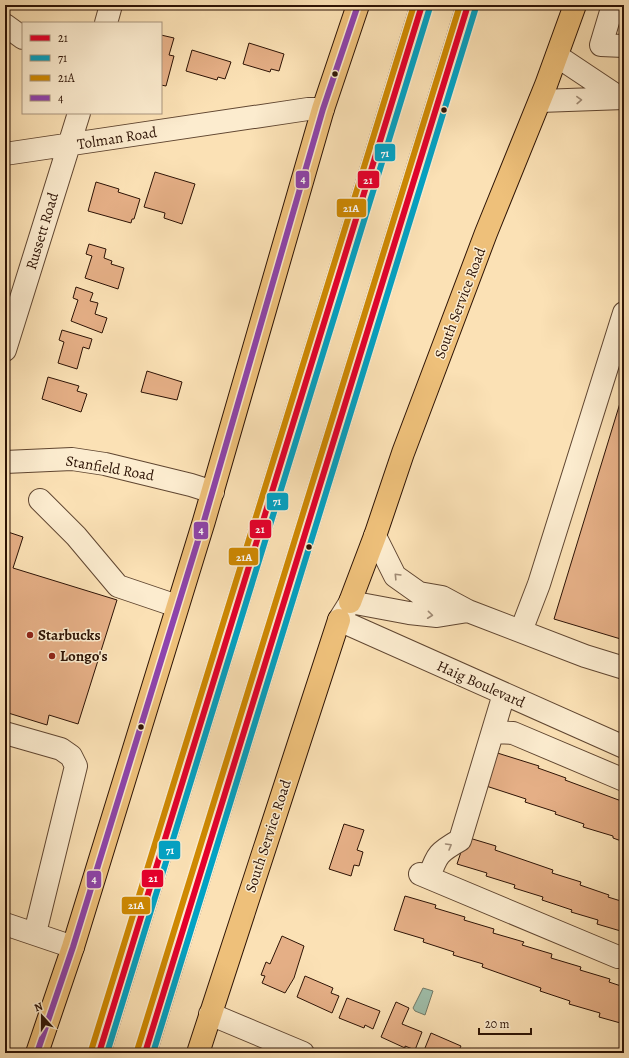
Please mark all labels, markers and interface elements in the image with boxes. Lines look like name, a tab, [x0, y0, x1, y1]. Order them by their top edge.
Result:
legend	[22, 22, 162, 114]
text: 21	[58, 30, 68, 46]
text: 71	[58, 50, 67, 66]
unlabelled marker	[330, 69, 340, 79]
text: 21A	[58, 70, 76, 86]
text: 4	[58, 90, 64, 106]
one-way arrow	[576, 96, 582, 104]
unlabelled marker	[439, 105, 449, 115]
street label: Tolman Road	[76, 122, 159, 154]
line badge: 71	[374, 143, 396, 162]
text: 71	[381, 146, 389, 161]
line badge: 4	[295, 170, 310, 189]
line badge: 21	[357, 170, 380, 189]
text: 4	[300, 172, 306, 187]
text: 21	[363, 173, 373, 188]
street label: Russett Road	[21, 189, 63, 272]
line badge: 21A	[336, 198, 367, 218]
text: 21A	[343, 201, 359, 216]
street label: South Service Road	[430, 244, 491, 361]
street label: Stanfield Road	[64, 450, 157, 486]
line badge: 71	[266, 492, 289, 511]
text: 71	[273, 494, 281, 509]
line badge: 21	[249, 519, 272, 539]
line badge: 4	[193, 521, 209, 540]
text: 21	[255, 522, 265, 537]
text: 4	[198, 523, 204, 538]
unlabelled marker	[304, 542, 314, 552]
line badge: 21A	[228, 547, 259, 566]
text: 21A	[236, 550, 252, 565]
one-way arrow	[395, 573, 402, 581]
one-way arrow	[427, 610, 433, 619]
place label: Starbucks	[38, 625, 101, 645]
marker: Starbucks	[25, 630, 35, 640]
place label: Longo's	[60, 646, 108, 666]
marker: Longo's	[47, 651, 57, 661]
street label: Haig Boulevard	[434, 656, 529, 713]
unlabelled marker	[136, 722, 146, 732]
street label: South Service Road	[240, 776, 296, 895]
line badge: 71	[158, 840, 181, 860]
text: 71	[166, 843, 174, 858]
one-way arrow	[445, 843, 453, 850]
line badge: 21	[141, 869, 164, 888]
line badge: 4	[86, 870, 102, 889]
text: 21	[148, 871, 158, 886]
text: 4	[91, 872, 97, 887]
line badge: 21A	[121, 896, 151, 915]
text: 21A	[128, 898, 144, 913]
north arrow	[22, 996, 62, 1036]
text: N	[32, 999, 45, 1016]
scale bar	[479, 1010, 531, 1036]
text: 20 m	[485, 1016, 509, 1032]

